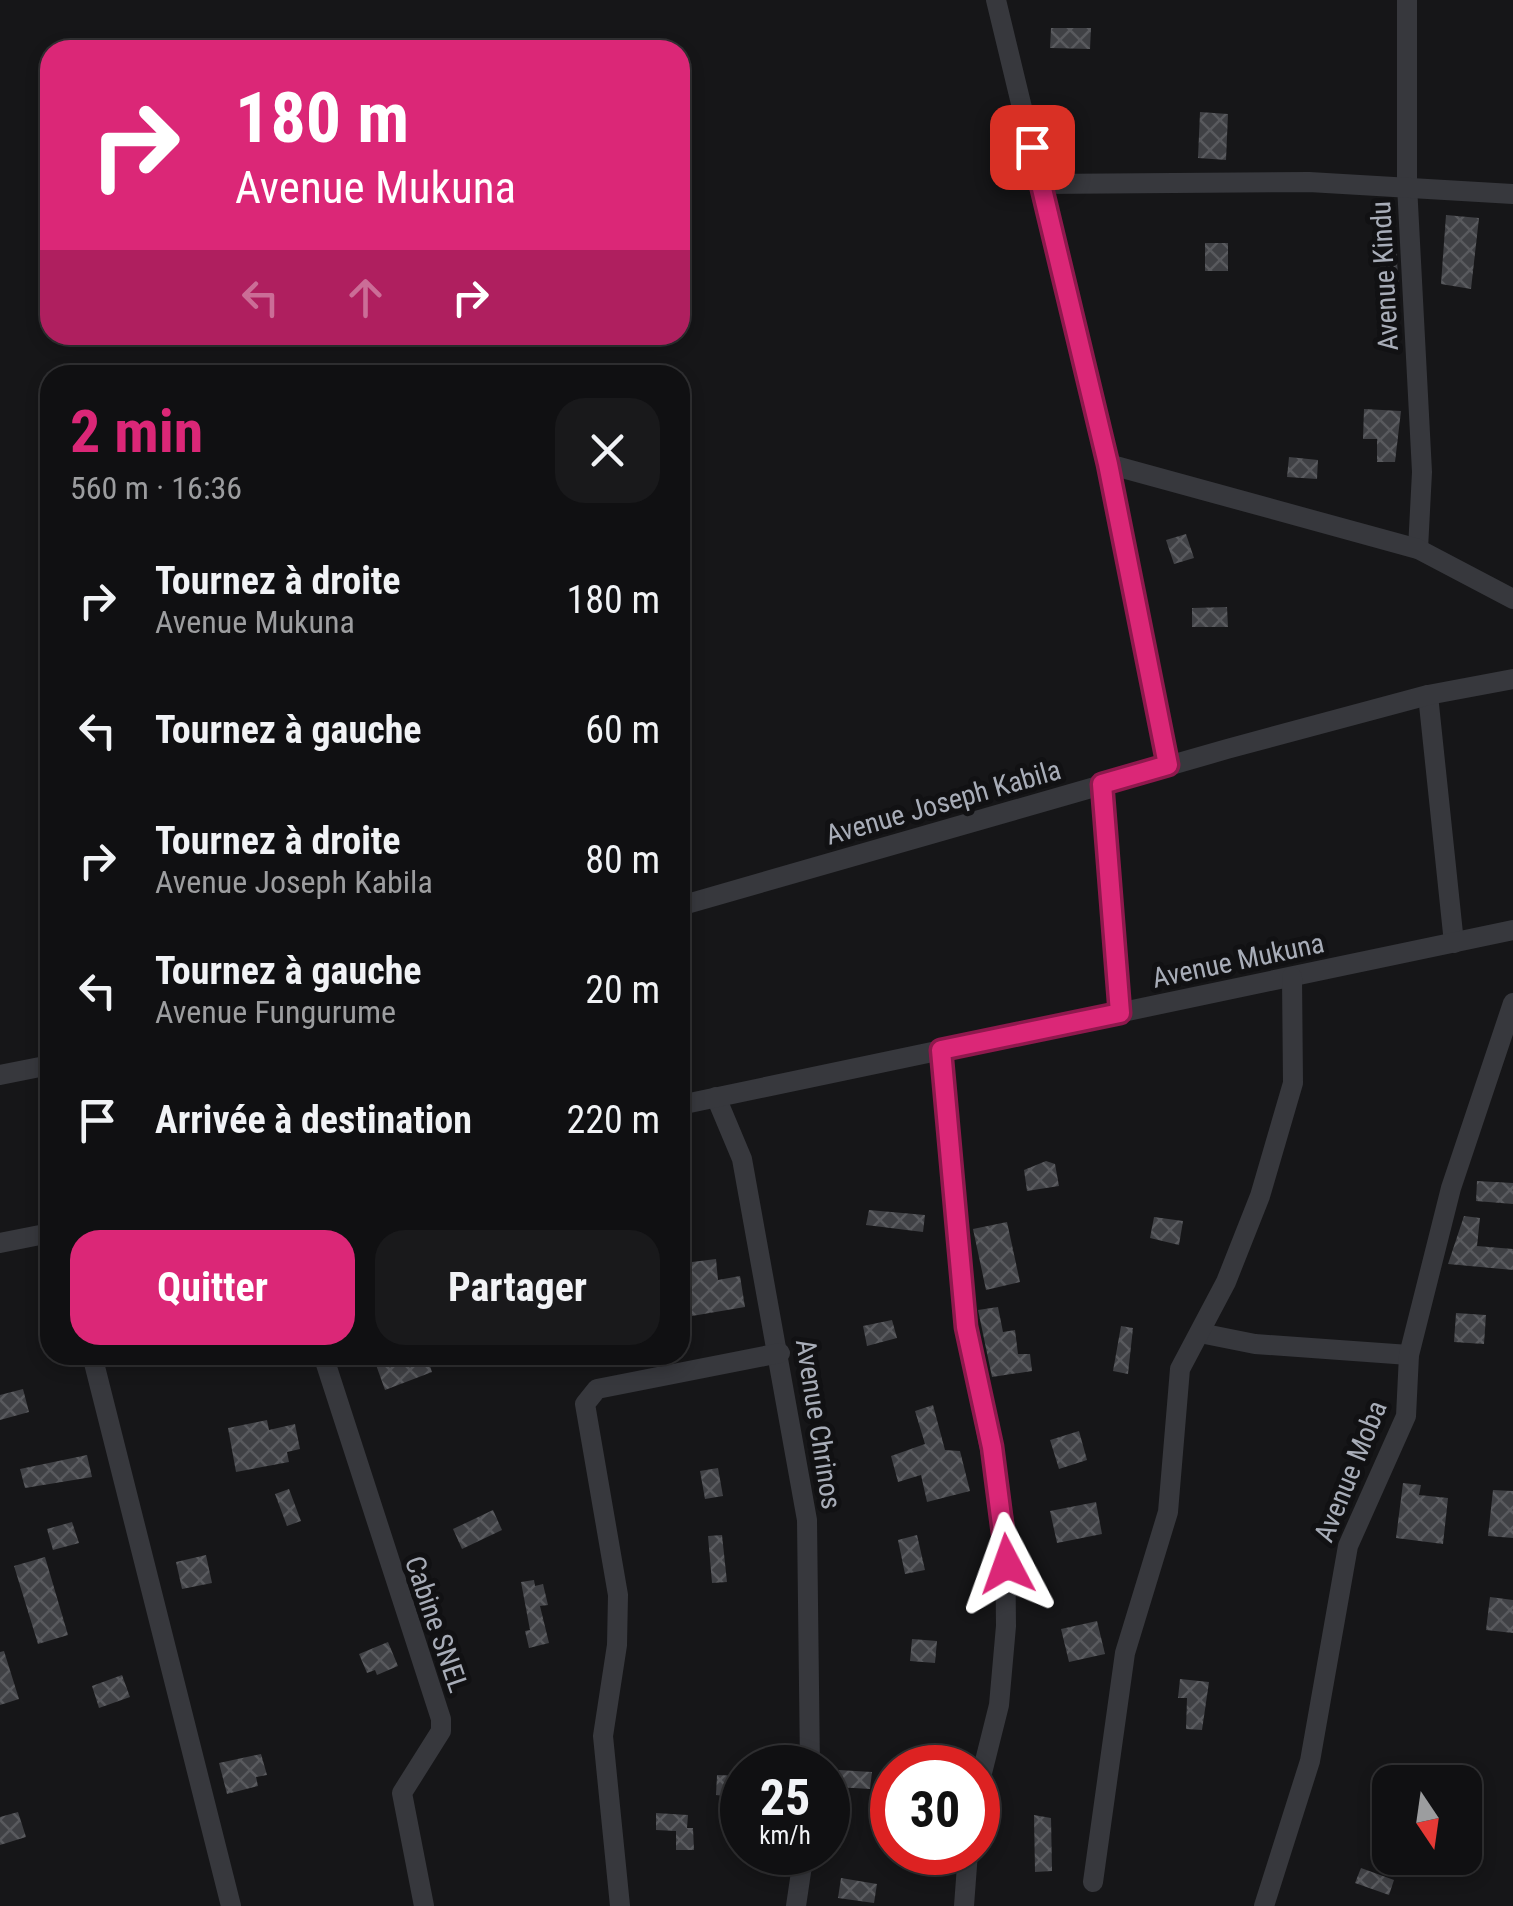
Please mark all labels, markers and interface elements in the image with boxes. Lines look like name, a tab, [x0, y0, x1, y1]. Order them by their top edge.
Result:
text: 180 m	[235, 77, 409, 159]
icon: right	[70, 80, 200, 210]
pin	[990, 105, 1075, 190]
icon: arrive	[1005, 120, 1060, 175]
text: Avenue Mukuna	[235, 161, 516, 214]
street label: Avenue Kindu	[1364, 200, 1405, 352]
icon: left	[233, 270, 288, 325]
icon: ahead	[338, 270, 393, 325]
icon: right	[443, 270, 498, 325]
text: 2 min	[70, 396, 203, 467]
button: close	[555, 398, 660, 503]
text: 560 m · 16:36	[70, 469, 242, 507]
text: Tournez à droite	[155, 559, 401, 603]
icon: right	[70, 573, 125, 628]
text: 180 m	[566, 578, 660, 622]
text: Avenue Mukuna	[155, 603, 355, 641]
icon: left	[70, 703, 125, 758]
text: Tournez à gauche	[155, 708, 422, 752]
text: 60 m	[585, 708, 660, 752]
street label: Avenue Joseph Kabila	[822, 753, 1064, 852]
text: Tournez à droite	[155, 819, 401, 863]
icon: right	[70, 833, 125, 888]
text: 80 m	[585, 838, 660, 882]
text: Avenue Joseph Kabila	[155, 863, 433, 901]
street label: Avenue Mukuna	[1149, 926, 1327, 995]
text: Tournez à gauche	[155, 949, 422, 993]
icon: left	[70, 963, 125, 1018]
text: 20 m	[585, 968, 660, 1012]
text: Avenue Fungurume	[155, 993, 396, 1031]
icon: arrive	[70, 1093, 125, 1148]
text: Arrivée à destination	[155, 1098, 472, 1142]
text: 220 m	[566, 1098, 660, 1142]
button: Quitter	[70, 1230, 355, 1345]
button: Partager	[375, 1230, 660, 1345]
street label: Avenue Chrinos	[789, 1337, 848, 1511]
street label: Avenue Moba	[1307, 1396, 1394, 1547]
position arrow	[955, 1512, 1059, 1616]
street label: Cabine SNEL	[398, 1552, 475, 1697]
speed limit sign: 30	[870, 1745, 1000, 1875]
north arrow	[1372, 1765, 1482, 1875]
map controls	[1372, 1765, 1482, 1875]
text: 25	[760, 1769, 810, 1827]
text: km/h	[759, 1821, 811, 1850]

